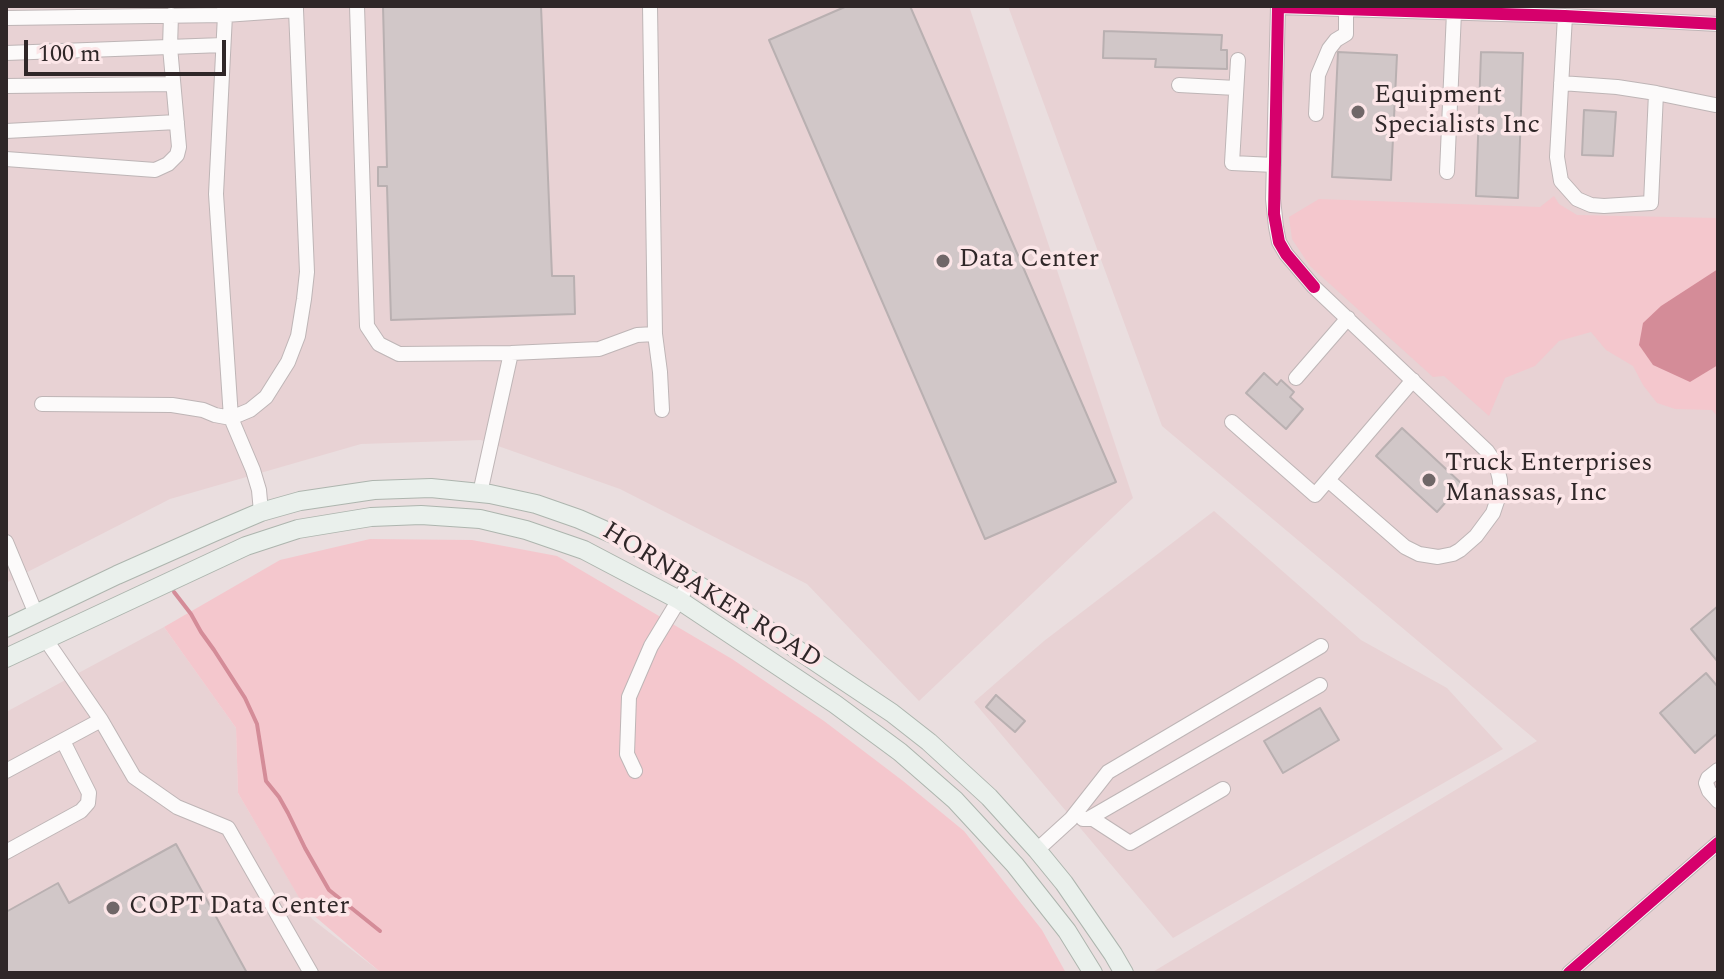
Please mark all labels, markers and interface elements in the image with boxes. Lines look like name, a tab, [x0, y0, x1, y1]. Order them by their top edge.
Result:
scale bar	[28, 24, 230, 74]
text: 100 m	[38, 36, 101, 72]
place label: Equipment Specialists Inc	[1374, 81, 1540, 142]
marker: Equipment Specialists Inc	[1349, 103, 1367, 121]
place label: Data Center	[959, 245, 1099, 277]
marker: Data Center	[934, 252, 952, 270]
place label: Truck Enterprises Manassas, Inc	[1445, 449, 1653, 510]
marker: Truck Enterprises Manassas, Inc	[1420, 471, 1438, 489]
street label: HORNBAKER ROAD	[596, 517, 826, 677]
place label: COPT Data Center	[129, 892, 349, 924]
marker: COPT Data Center	[104, 899, 122, 917]

